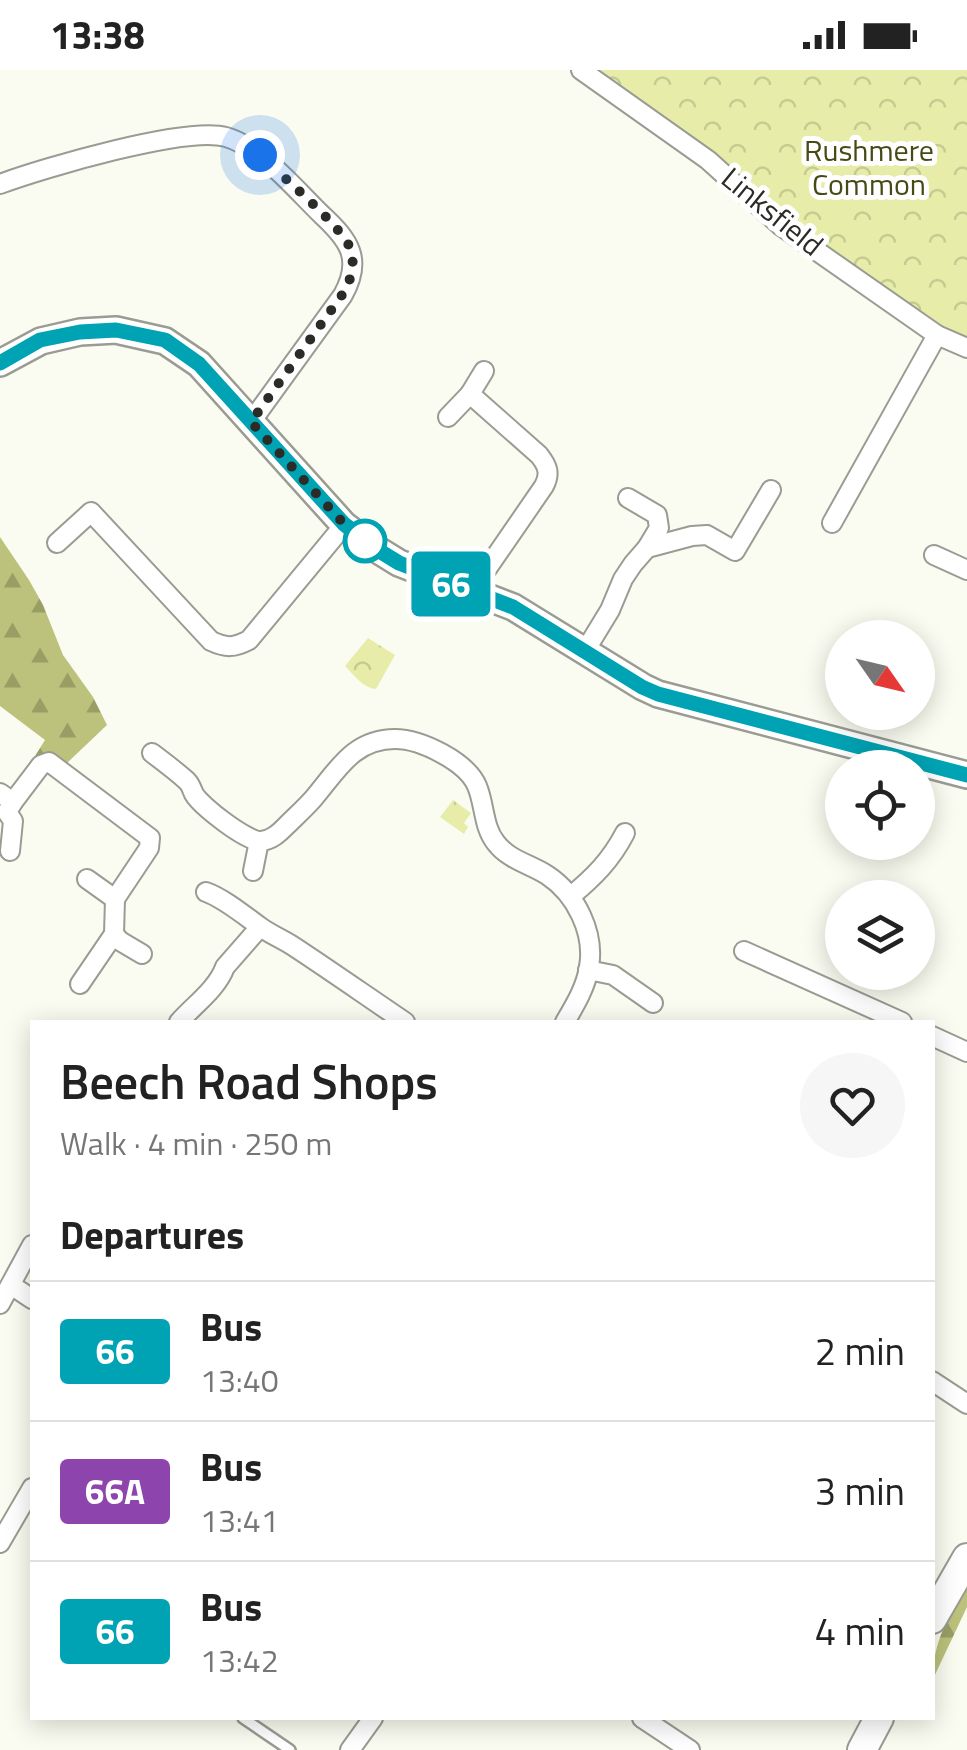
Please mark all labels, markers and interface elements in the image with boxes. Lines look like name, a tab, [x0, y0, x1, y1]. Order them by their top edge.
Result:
text: 13:38	[50, 6, 145, 64]
park label: Rushmere Common	[804, 127, 934, 207]
your location	[235, 130, 285, 180]
street label: Linksfield	[712, 156, 834, 267]
unlabelled marker	[344, 520, 386, 562]
line badge: 66	[406, 552, 496, 616]
text: 66	[431, 557, 471, 611]
north arrow	[825, 620, 935, 730]
map controls	[825, 620, 935, 990]
button: locate	[825, 750, 935, 860]
button: layers	[825, 880, 935, 990]
text: Beech Road Shops	[60, 1045, 438, 1118]
button: heart	[800, 1053, 905, 1158]
text: Walk · 4 min · 250 m	[60, 1119, 332, 1167]
text: Departures	[60, 1206, 244, 1264]
text: Bus	[200, 1298, 262, 1356]
text: 2 min	[815, 1322, 905, 1380]
text: 66	[95, 1324, 135, 1378]
text: 13:40	[200, 1356, 279, 1404]
text: Bus	[200, 1438, 262, 1496]
text: 3 min	[815, 1462, 905, 1520]
text: 66A	[85, 1464, 145, 1518]
text: 13:41	[200, 1496, 279, 1544]
text: Bus	[200, 1578, 262, 1636]
text: 4 min	[815, 1602, 905, 1660]
text: 66	[95, 1604, 135, 1658]
text: 13:42	[200, 1636, 279, 1684]

